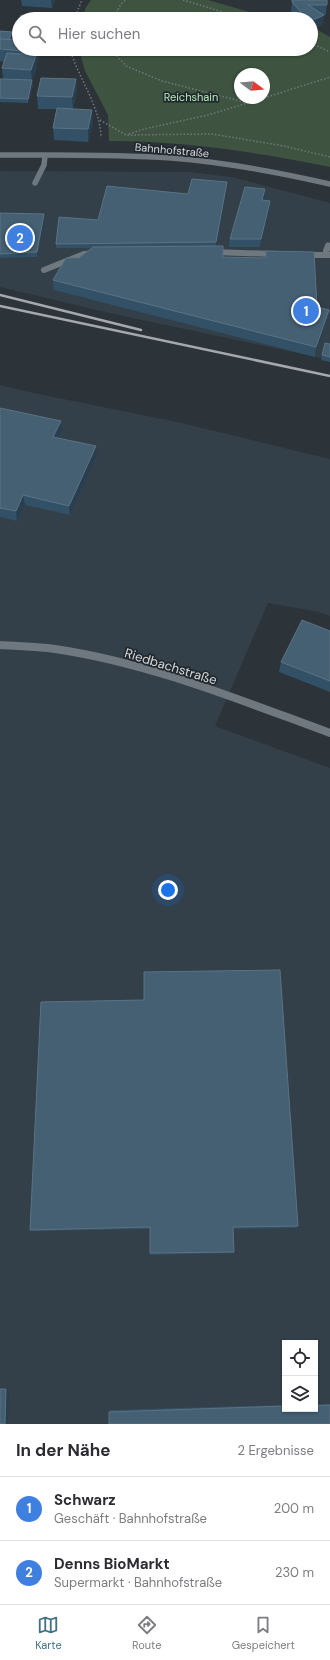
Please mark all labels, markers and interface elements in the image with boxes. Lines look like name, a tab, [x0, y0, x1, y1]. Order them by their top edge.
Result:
search box	[12, 12, 318, 56]
icon: search	[26, 23, 48, 45]
text: Hier suchen	[58, 24, 140, 44]
north arrow	[234, 68, 270, 104]
park label: Reichshain	[164, 90, 218, 104]
street label: Bahnhofstraße	[134, 140, 210, 160]
pin: 2	[7, 223, 33, 253]
pin: 1	[293, 296, 319, 326]
street label: Riedbachstraße	[123, 644, 219, 689]
your location	[158, 880, 178, 900]
map controls	[282, 1340, 318, 1412]
button: locate	[282, 1340, 318, 1376]
button: layers	[282, 1376, 318, 1412]
text: In der Nähe	[16, 1439, 111, 1461]
text: 2 Ergebnisse	[238, 1442, 314, 1459]
text: Schwarz	[54, 1490, 116, 1510]
text: 1	[27, 1500, 31, 1517]
text: 200 m	[274, 1500, 314, 1517]
text: Geschäft · Bahnhofstraße	[54, 1510, 207, 1527]
text: Denns BioMarkt	[54, 1554, 170, 1574]
text: 2	[25, 1564, 33, 1581]
text: 230 m	[275, 1564, 314, 1581]
text: Supermarkt · Bahnhofstraße	[54, 1574, 222, 1591]
tab: Karte	[35, 1614, 62, 1652]
tab: Route	[132, 1614, 161, 1652]
tab: Gespeichert	[232, 1614, 295, 1652]

